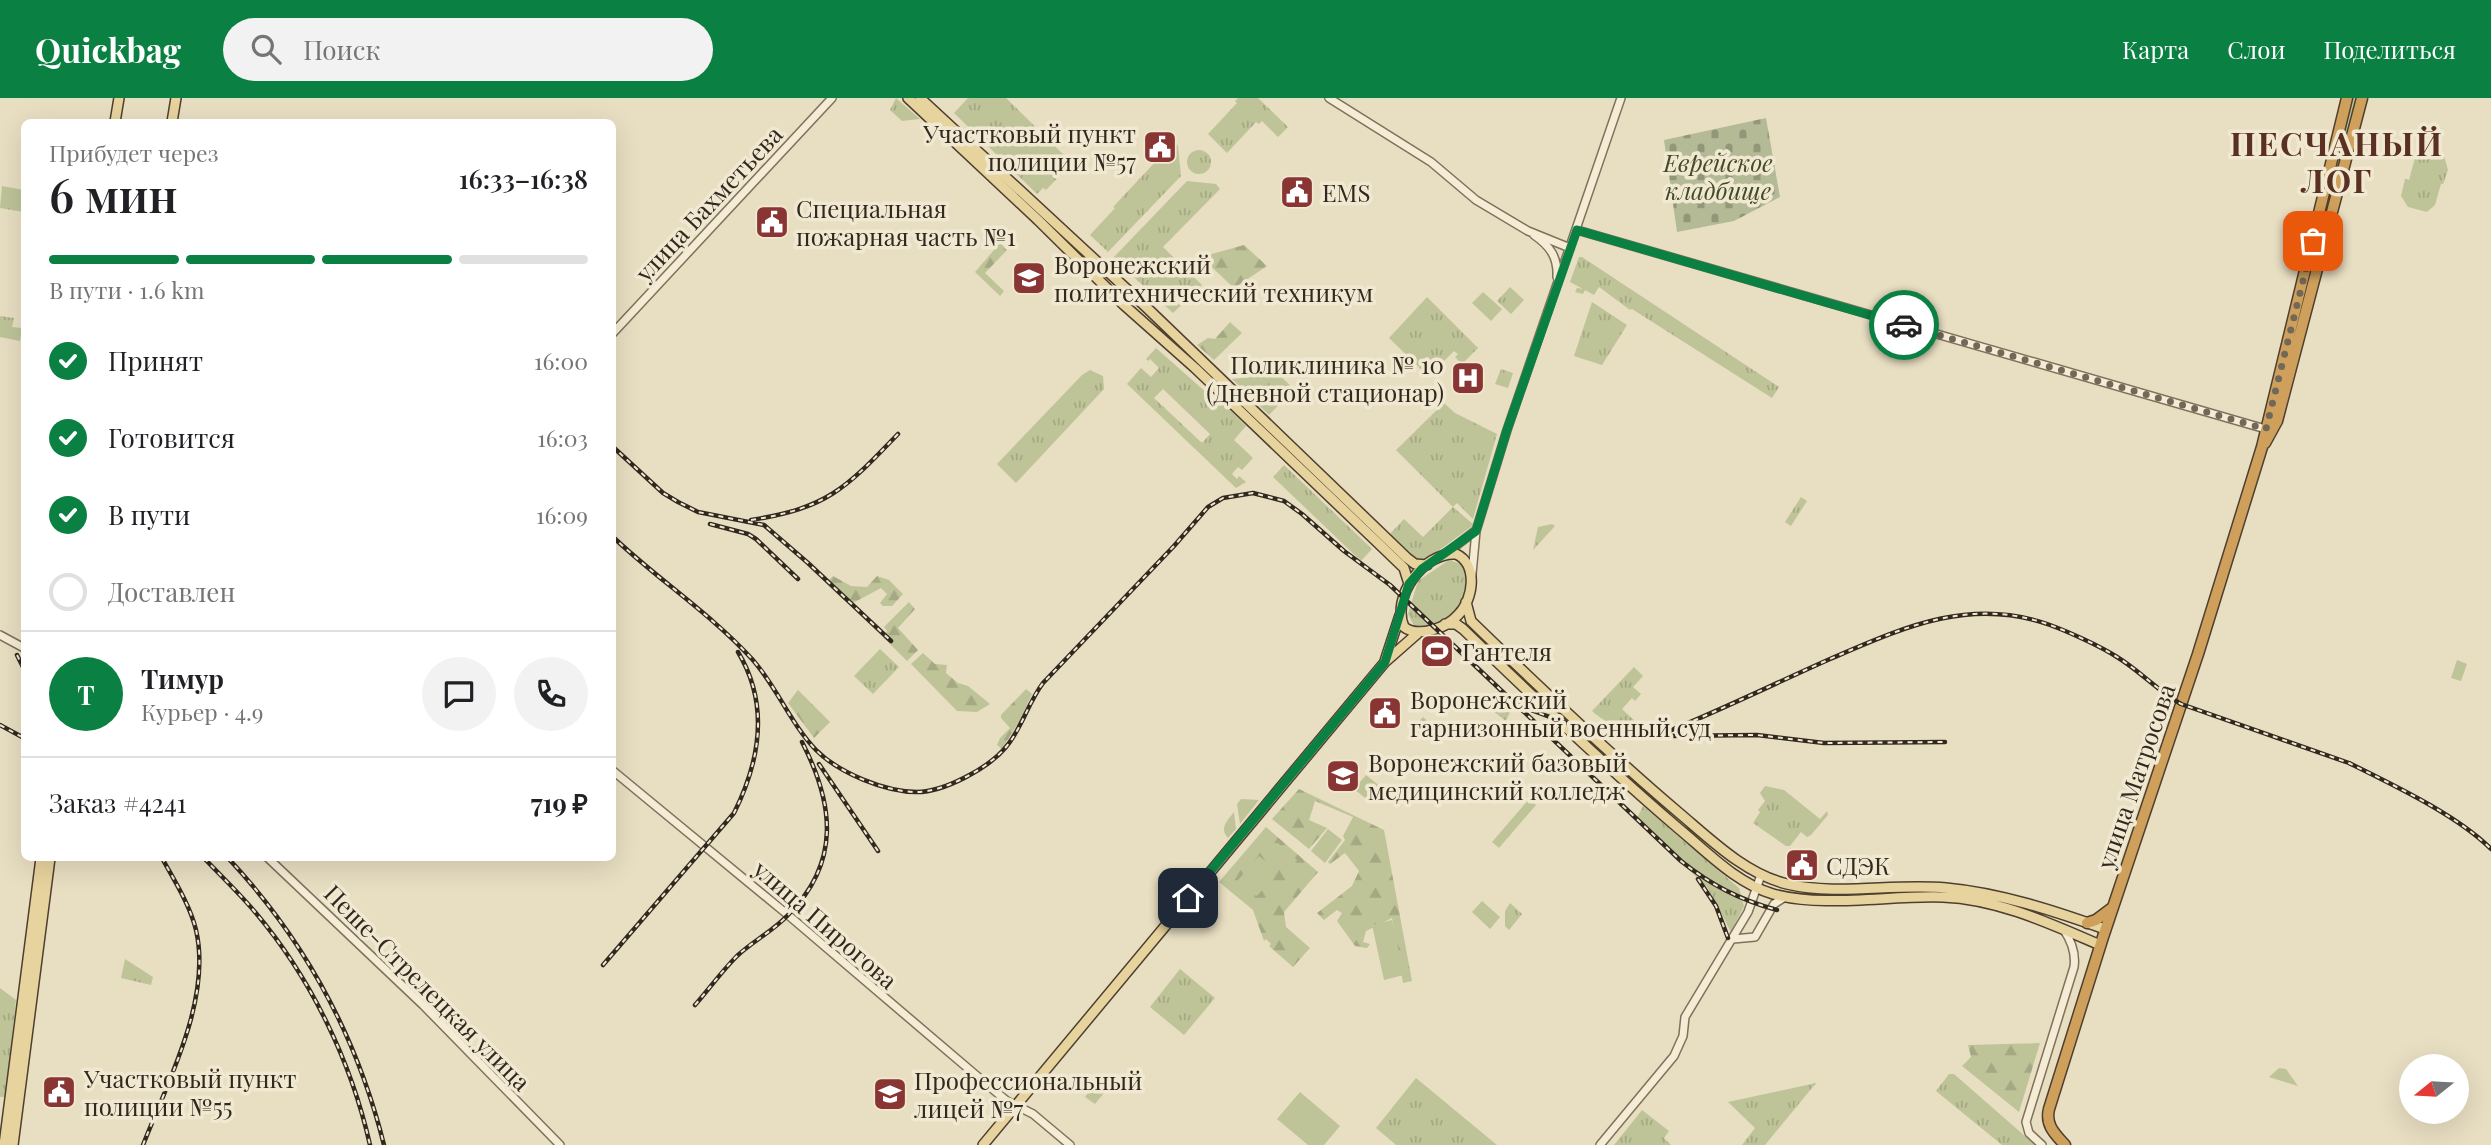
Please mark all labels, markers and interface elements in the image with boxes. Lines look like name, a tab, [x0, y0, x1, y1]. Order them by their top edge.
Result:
search box	[223, 18, 713, 81]
text: Quickbag	[35, 27, 181, 71]
icon: search	[247, 30, 285, 68]
text: Поиск	[303, 32, 380, 67]
text: Карта	[2122, 33, 2189, 65]
text: Слои	[2227, 33, 2286, 65]
text: Поделиться	[2324, 33, 2456, 65]
place label: Участковый пункт полиции №57	[922, 117, 1136, 177]
street label: улица Бахметьева	[627, 118, 789, 288]
district label: ПЕСЧАНЫЙ ЛОГ	[2230, 121, 2444, 201]
public building icon: Участковый пункт полиции №57	[1141, 128, 1179, 166]
text: Прибудет через	[49, 137, 218, 168]
park label: Еврейское кладбище	[1662, 146, 1773, 206]
text: 16:33–16:38	[459, 161, 588, 196]
text: 6 мин	[49, 163, 177, 225]
public building icon: EMS	[1278, 173, 1316, 211]
place label: EMS	[1322, 176, 1370, 208]
place label: Специальная пожарная часть №1	[796, 192, 1016, 252]
public building icon: Специальная пожарная часть №1	[753, 203, 791, 241]
pin	[2283, 211, 2343, 271]
icon: bag	[2294, 222, 2332, 260]
place label: Воронежский политехнический техникум	[1054, 248, 1373, 308]
school or university icon: Воронежский политехнический техникум	[1010, 259, 1048, 297]
text: В пути · 1.6 km	[49, 274, 204, 305]
courier	[1869, 290, 1939, 360]
icon: car	[1885, 306, 1923, 344]
icon: check	[49, 342, 87, 380]
text: Принят	[108, 343, 203, 378]
text: 16:00	[534, 345, 588, 376]
place label: Поликлиника № 10 (Дневной стационар)	[1206, 348, 1444, 408]
hospital icon: Поликлиника № 10 (Дневной стационар)	[1449, 359, 1487, 397]
icon: check	[49, 419, 87, 457]
text: Готовится	[108, 420, 235, 455]
text: 16:03	[537, 422, 588, 453]
icon: check	[49, 496, 87, 534]
text: В пути	[108, 497, 190, 532]
text: 16:09	[536, 499, 588, 530]
text: Доставлен	[108, 574, 235, 609]
sports icon: Гантеля	[1418, 632, 1456, 670]
place label: Гантеля	[1462, 635, 1552, 667]
button: chat	[422, 657, 496, 731]
button: phone	[514, 657, 588, 731]
text: Тимур	[141, 661, 224, 696]
text: Т	[77, 677, 95, 712]
street label: улица Матросова	[2088, 679, 2182, 874]
place label: Воронежский гарнизонный военный суд	[1410, 683, 1712, 743]
public building icon: Воронежский гарнизонный военный суд	[1366, 694, 1404, 732]
text: Курьер · 4.9	[141, 696, 264, 727]
place label: Воронежский базовый медицинский колледж	[1368, 746, 1627, 806]
school or university icon: Воронежский базовый медицинский колледж	[1324, 757, 1362, 795]
text: Заказ #4241	[49, 785, 186, 820]
text: 719 ₽	[531, 785, 588, 820]
public building icon: СДЭК	[1783, 846, 1821, 884]
place label: СДЭК	[1826, 849, 1890, 881]
street label: улица Пирогова	[747, 852, 905, 995]
pin	[1158, 868, 1218, 928]
street label: Пеше-Стрелецкая улица	[318, 877, 538, 1097]
icon: home	[1169, 879, 1207, 917]
north arrow	[2399, 1054, 2469, 1124]
map controls	[2399, 1054, 2469, 1124]
place label: Участковый пункт полиции №55	[83, 1062, 297, 1122]
place label: Профессиональный лицей №7	[914, 1064, 1142, 1124]
public building icon: Участковый пункт полиции №55	[40, 1073, 78, 1111]
school or university icon: Профессиональный лицей №7	[871, 1075, 909, 1113]

